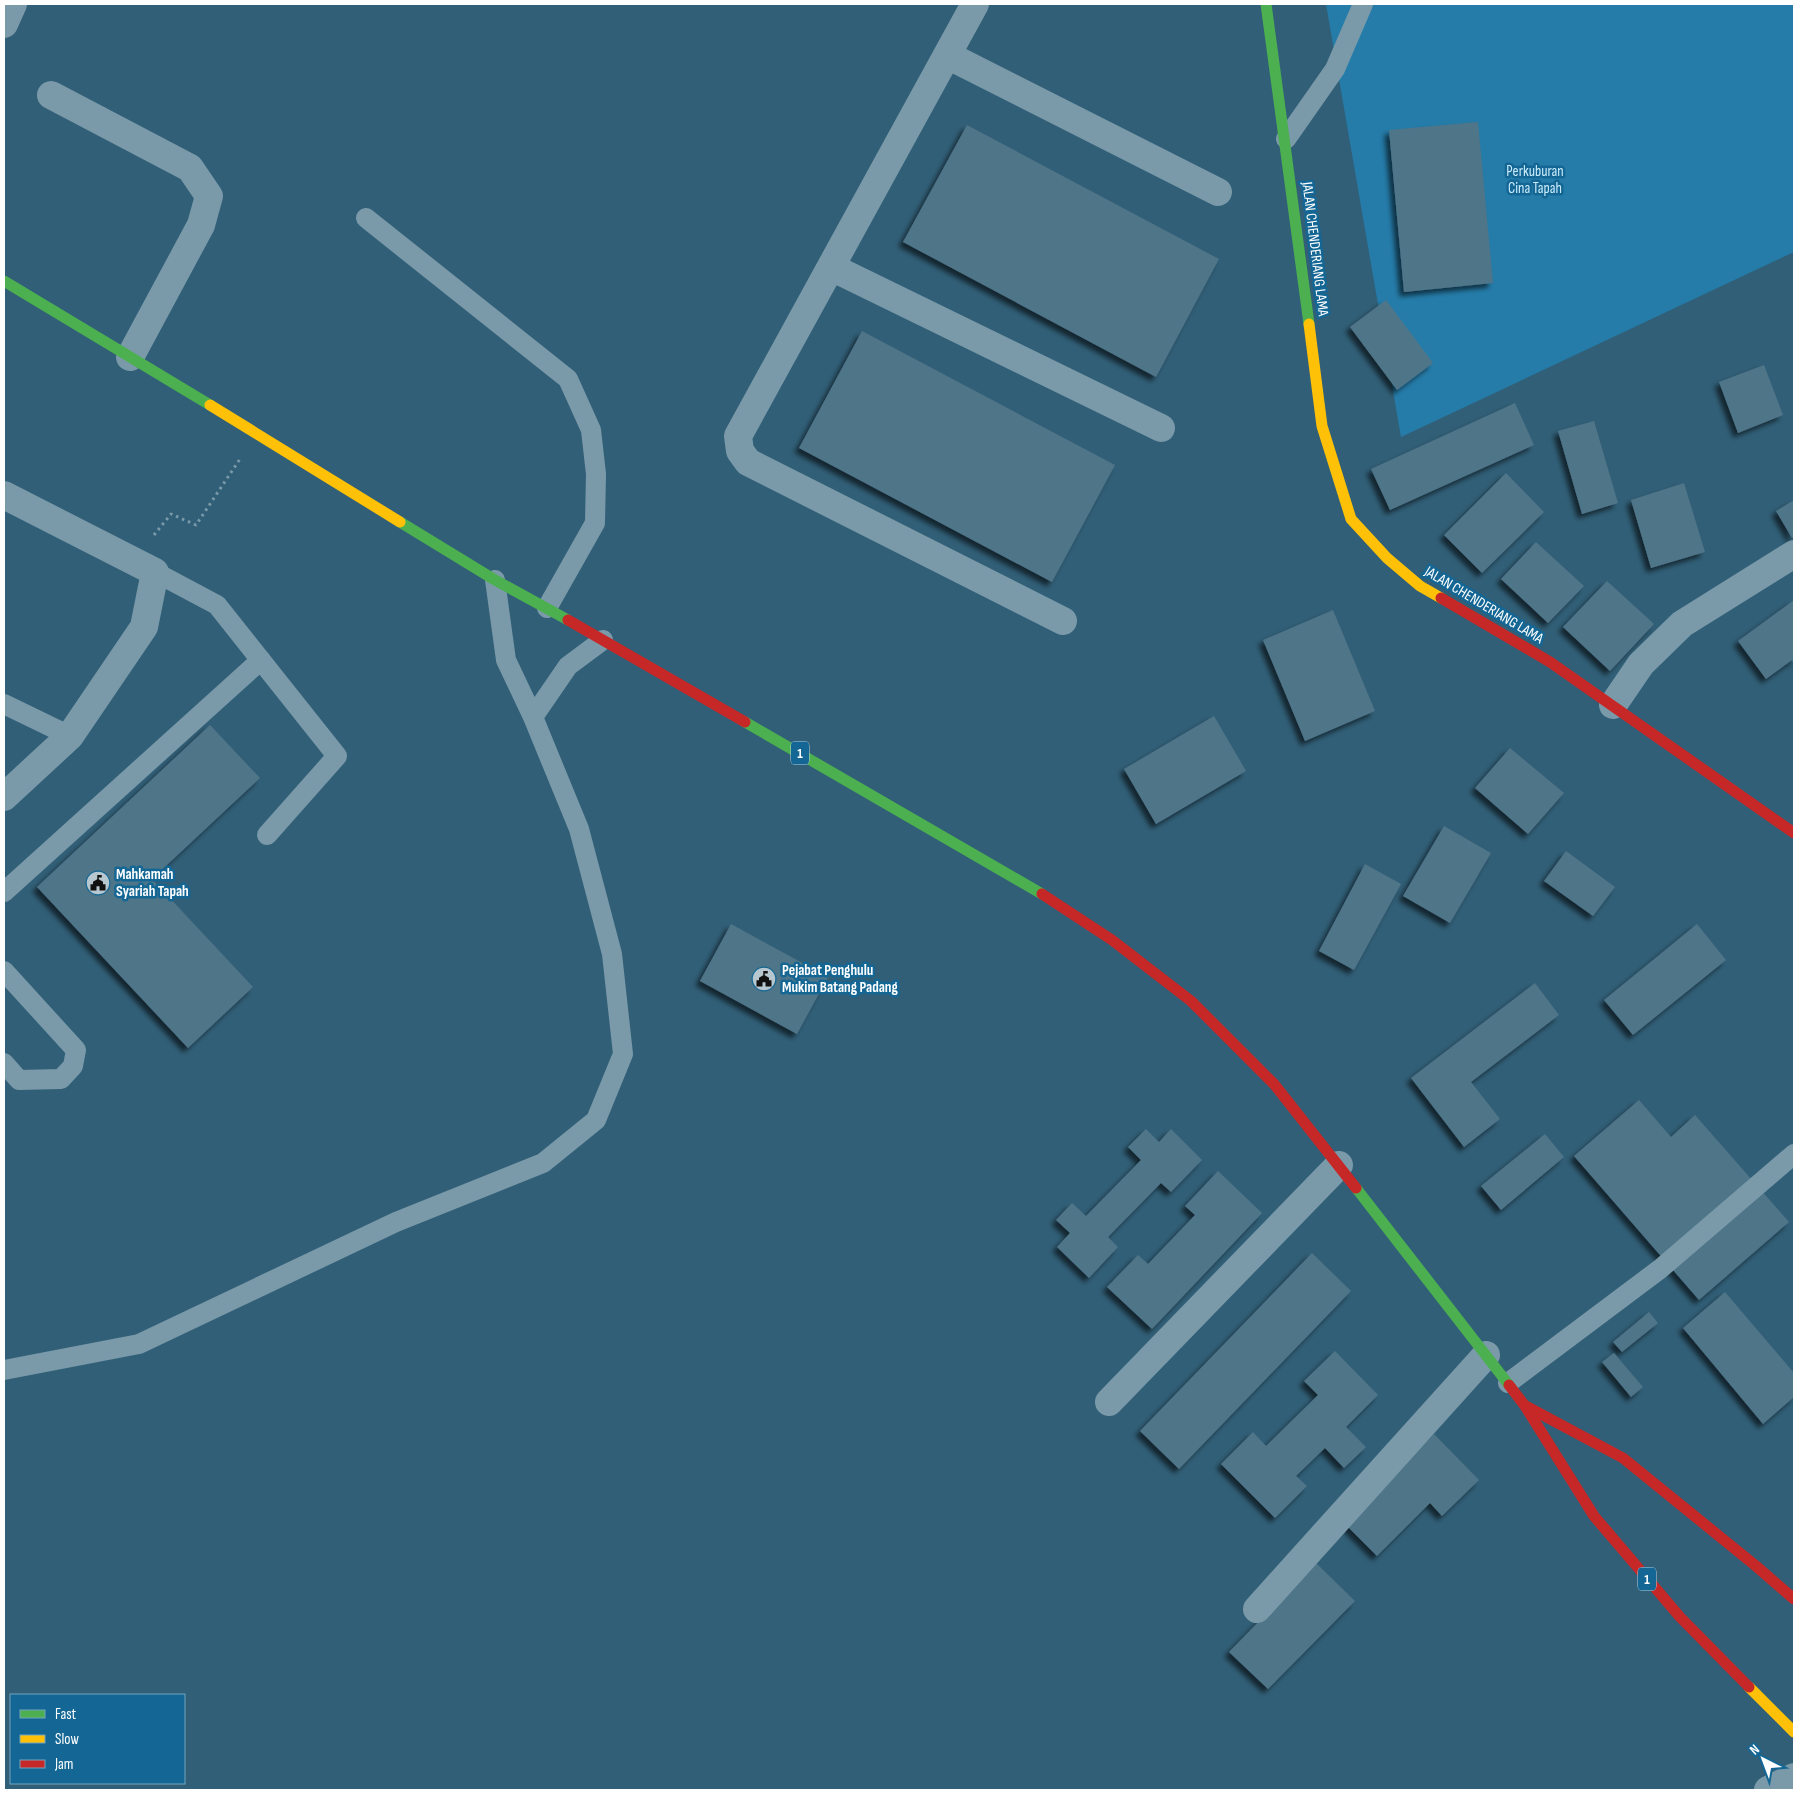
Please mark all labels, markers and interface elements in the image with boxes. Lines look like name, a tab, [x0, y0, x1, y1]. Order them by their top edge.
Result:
park label: Perkuburan Cina Tapah	[1506, 162, 1564, 198]
street label: JALAN CHENDERIANG LAMA	[1297, 180, 1333, 318]
street label: JALAN CHENDERIANG LAMA	[1420, 561, 1547, 648]
road number: 1	[791, 741, 809, 764]
place label: Mahkamah Syariah Tapah	[116, 865, 189, 901]
public building icon: Mahkamah Syariah Tapah	[85, 870, 111, 896]
place label: Pejabat Penghulu Mukim Batang Padang	[782, 961, 899, 997]
public building icon: Pejabat Penghulu Mukim Batang Padang	[751, 966, 777, 992]
road number: 1	[1638, 1568, 1656, 1590]
legend	[10, 1694, 185, 1784]
text: Fast	[55, 1705, 77, 1724]
text: Slow	[55, 1730, 79, 1749]
north arrow	[1738, 1734, 1788, 1784]
text: N	[1746, 1741, 1763, 1759]
text: Jam	[54, 1755, 73, 1774]

